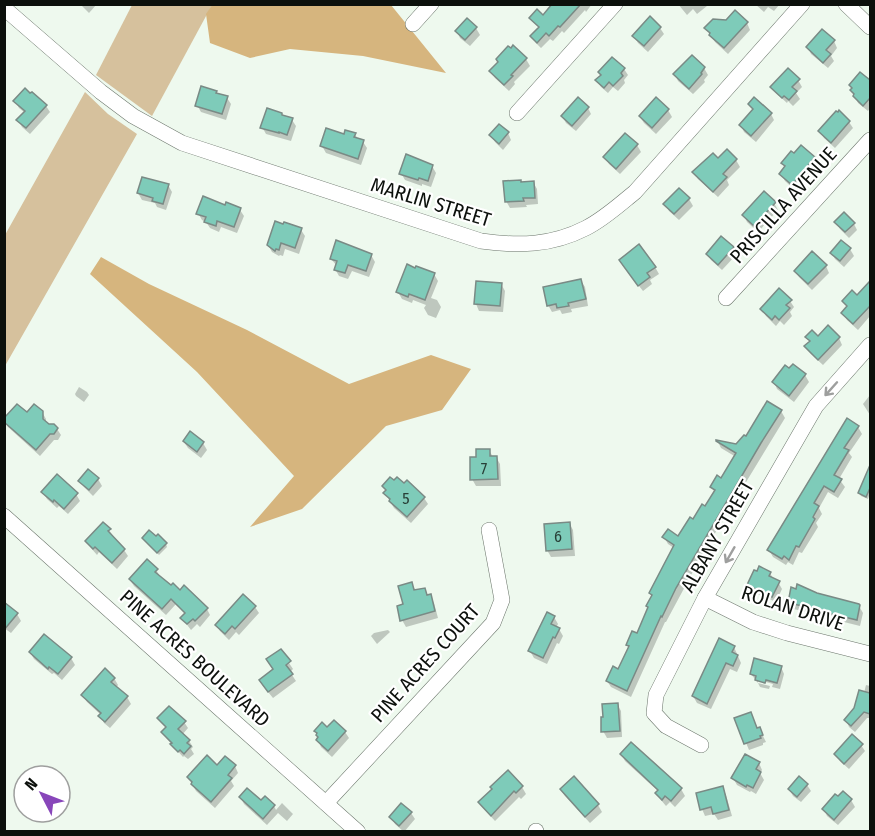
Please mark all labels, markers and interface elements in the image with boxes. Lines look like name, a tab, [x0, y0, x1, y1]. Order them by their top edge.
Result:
street label: PRISCILLA AVENUE	[725, 142, 841, 268]
street label: MARLIN STREET	[368, 172, 495, 232]
one-way arrow	[824, 381, 838, 396]
house number: 7	[481, 459, 488, 478]
street label: ALBANY STREET	[675, 475, 759, 596]
house number: 5	[402, 489, 410, 508]
house number: 6	[554, 527, 562, 546]
one-way arrow	[724, 546, 736, 563]
street label: ROLAN DRIVE	[738, 580, 848, 636]
street label: PINE ACRES BOULEVARD	[115, 584, 275, 732]
street label: PINE ACRES COURT	[366, 598, 485, 727]
north arrow	[12, 764, 72, 824]
text: N	[21, 774, 41, 794]

